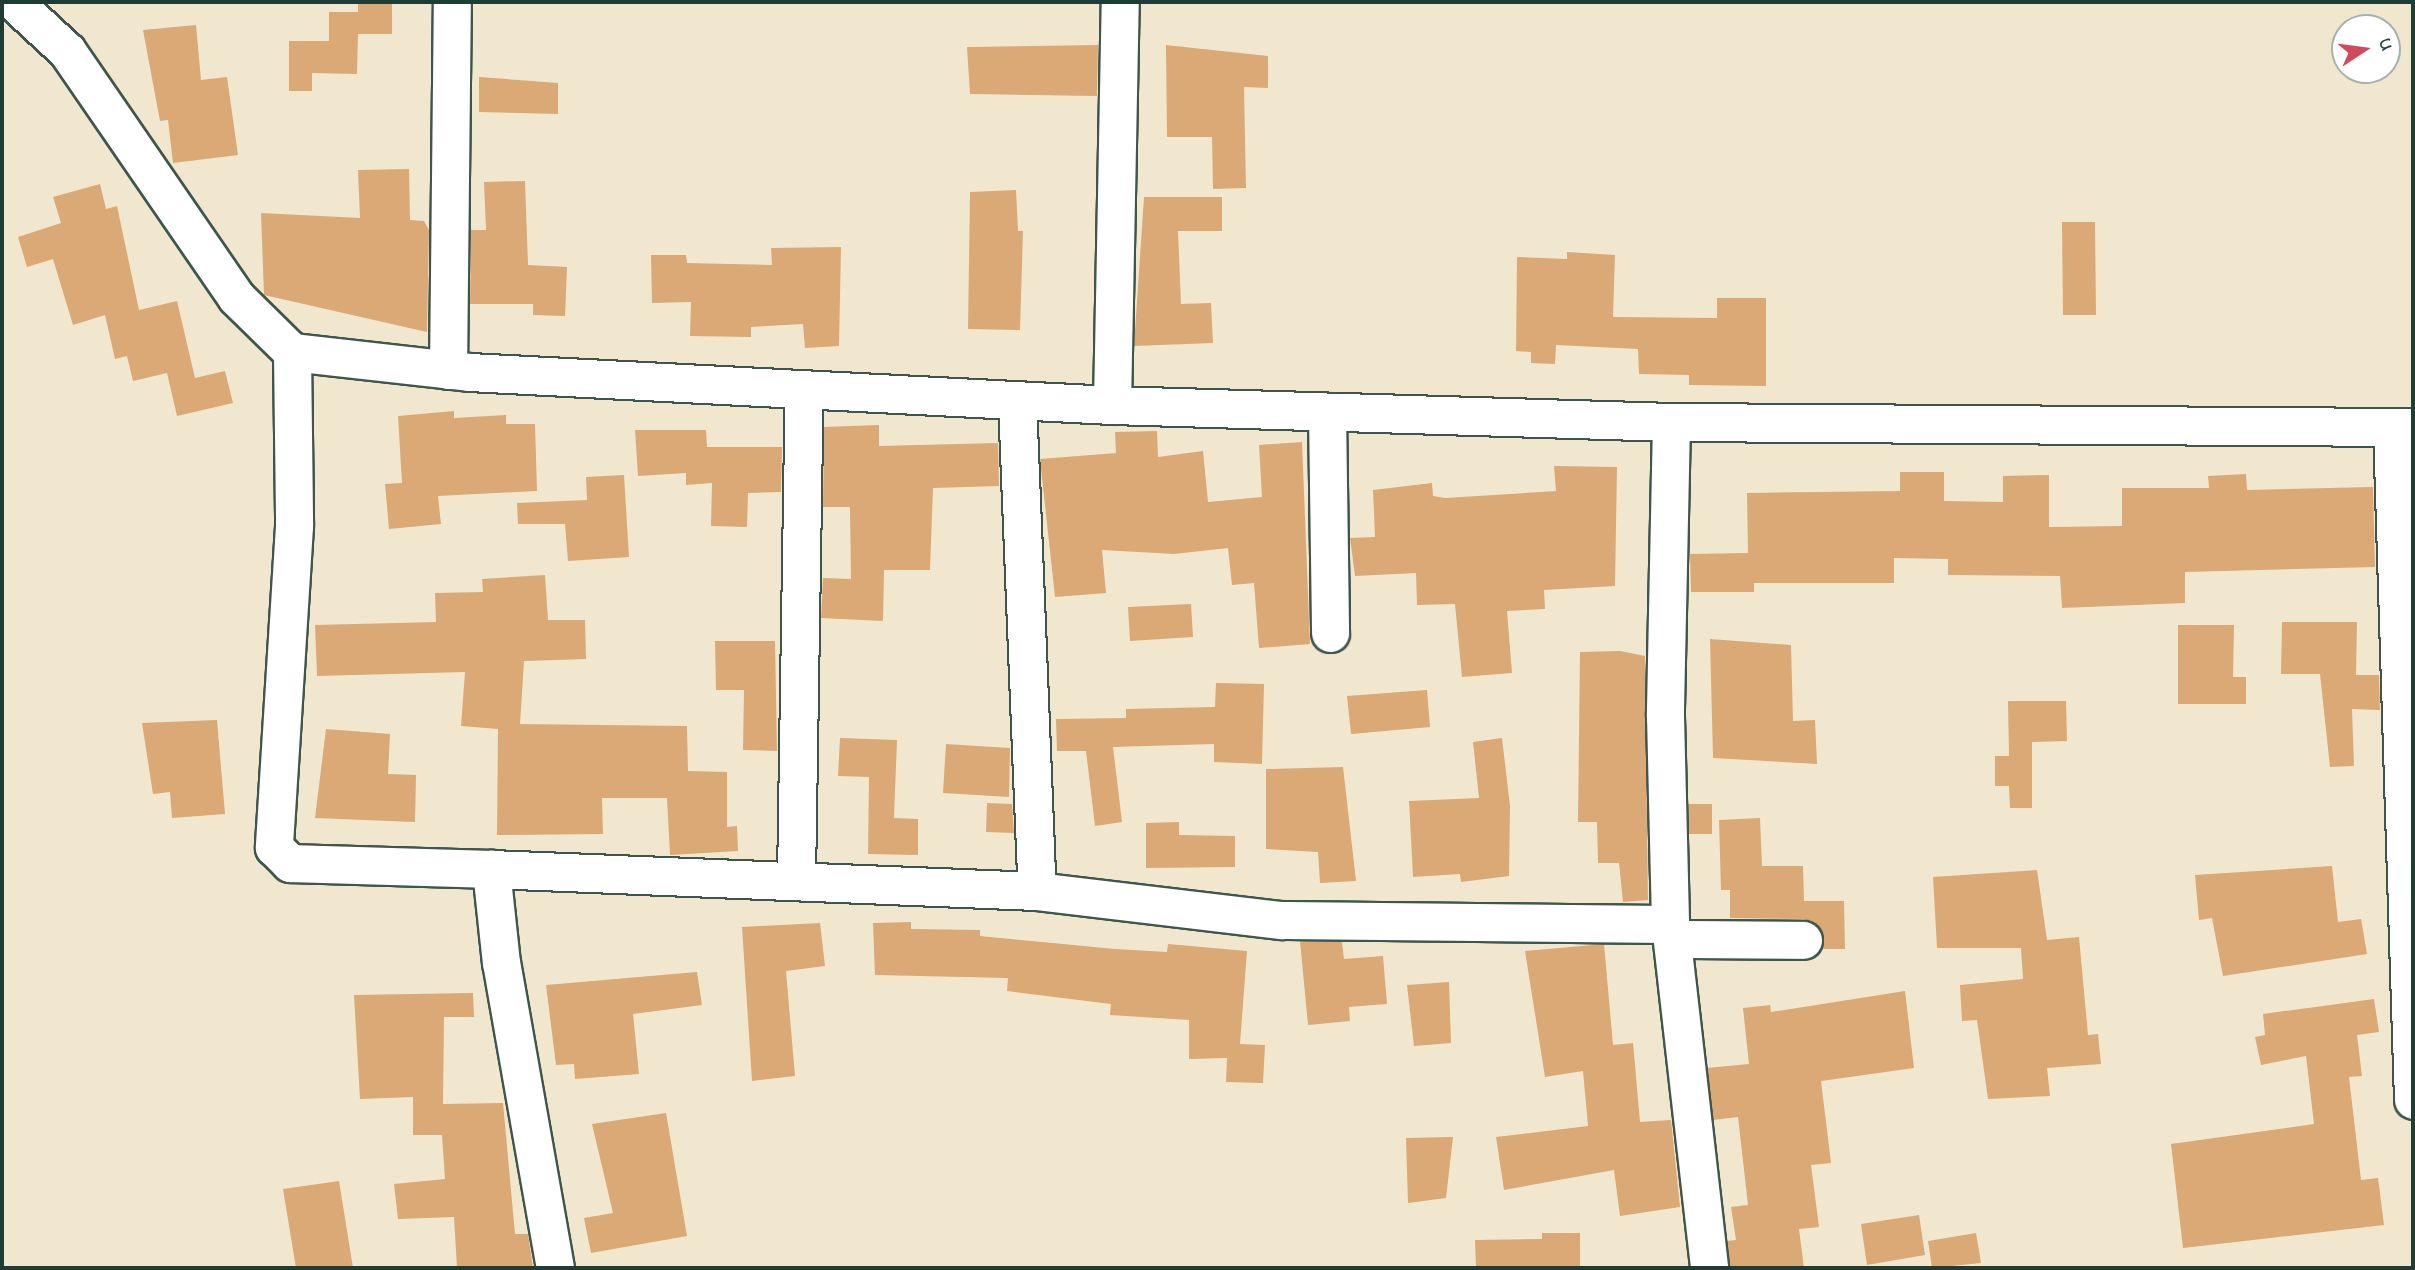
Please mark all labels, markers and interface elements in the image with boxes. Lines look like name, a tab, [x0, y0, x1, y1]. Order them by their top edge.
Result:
north arrow	[2331, 14, 2401, 84]
text: U	[2370, 36, 2400, 53]

